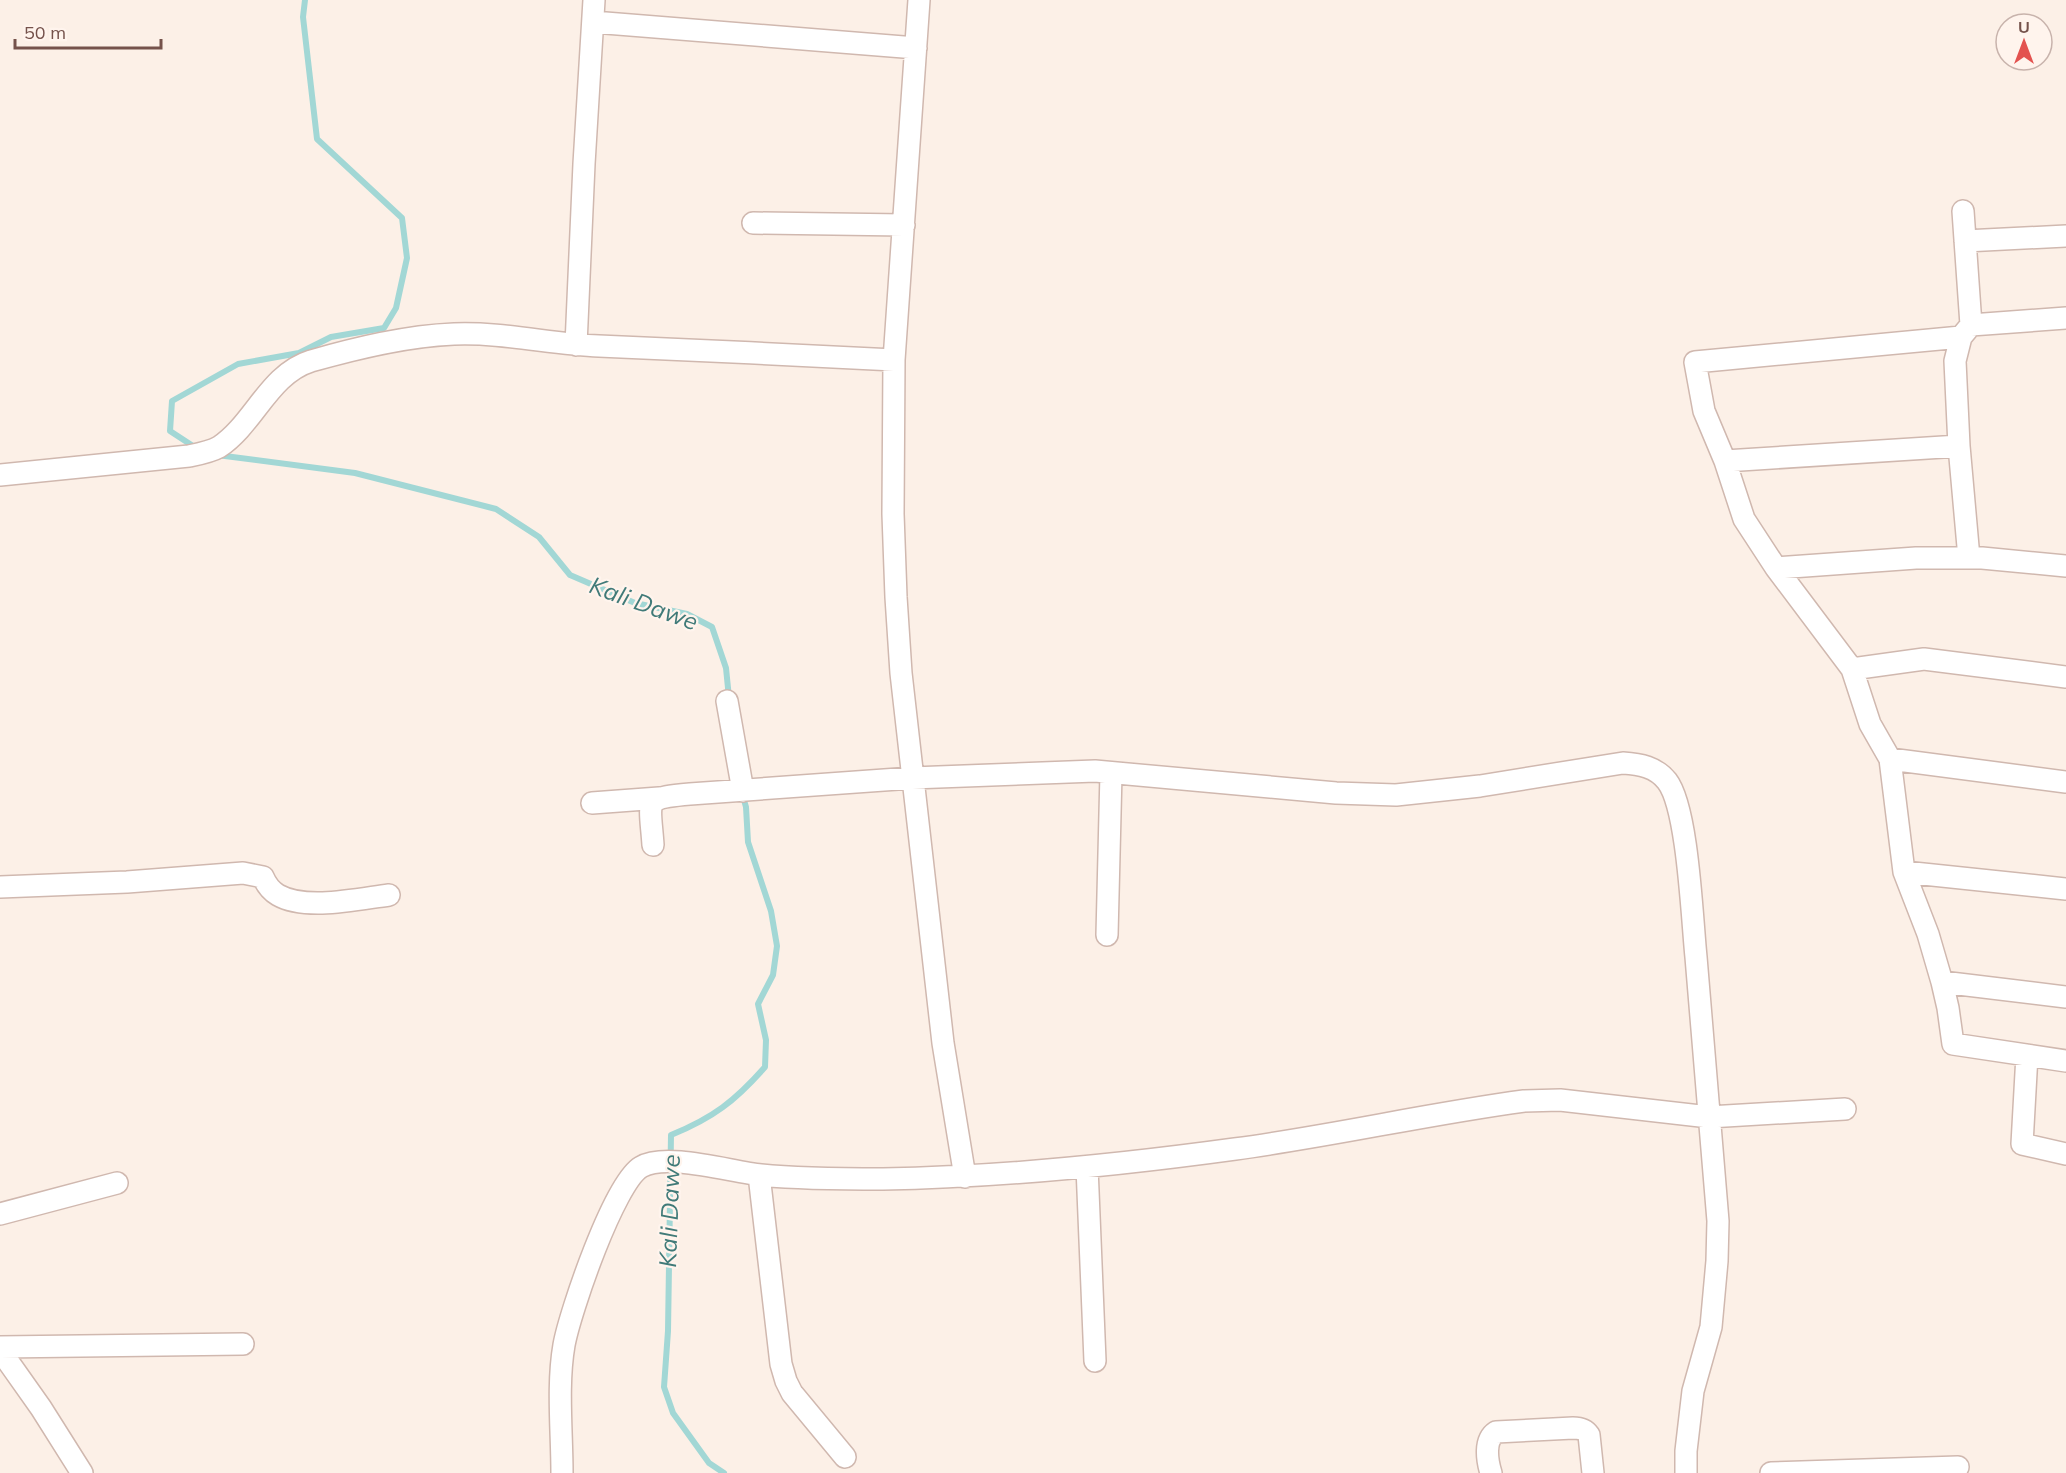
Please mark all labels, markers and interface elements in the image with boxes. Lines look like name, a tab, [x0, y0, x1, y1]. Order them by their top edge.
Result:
scale bar	[15, 12, 160, 50]
north arrow	[1994, 12, 2054, 72]
text: U	[2018, 17, 2030, 37]
text: 50 m	[24, 21, 66, 44]
water label: Kali Dawe	[586, 570, 702, 636]
water label: Kali Dawe	[652, 1154, 686, 1268]

